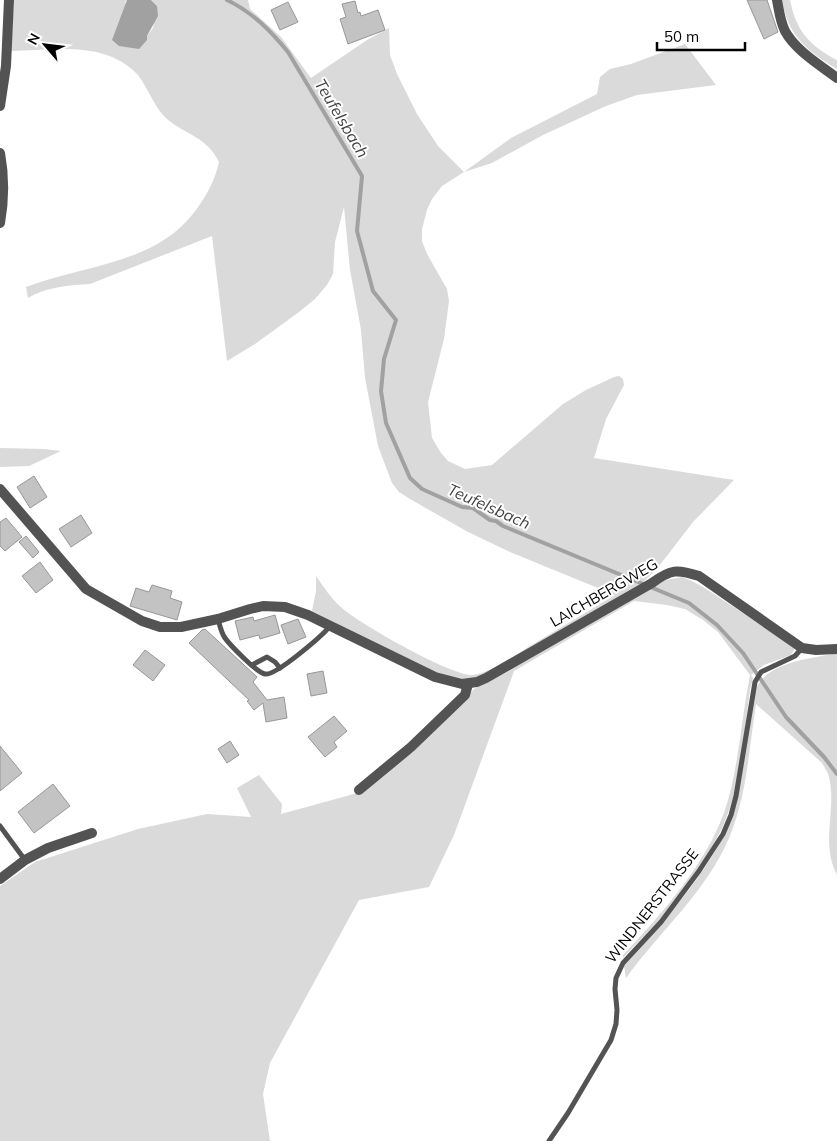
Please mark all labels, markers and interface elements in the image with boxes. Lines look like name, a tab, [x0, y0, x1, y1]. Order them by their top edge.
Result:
north arrow	[20, 20, 70, 70]
scale bar	[657, 20, 744, 52]
text: 50 m	[664, 27, 699, 46]
text: N	[23, 30, 44, 48]
water label: Teufelsbach	[311, 75, 373, 161]
water label: Teufelsbach	[445, 479, 533, 533]
street label: LAICHBERGWEG	[547, 554, 661, 631]
street label: WINDNERSTRASSE	[601, 844, 702, 967]

